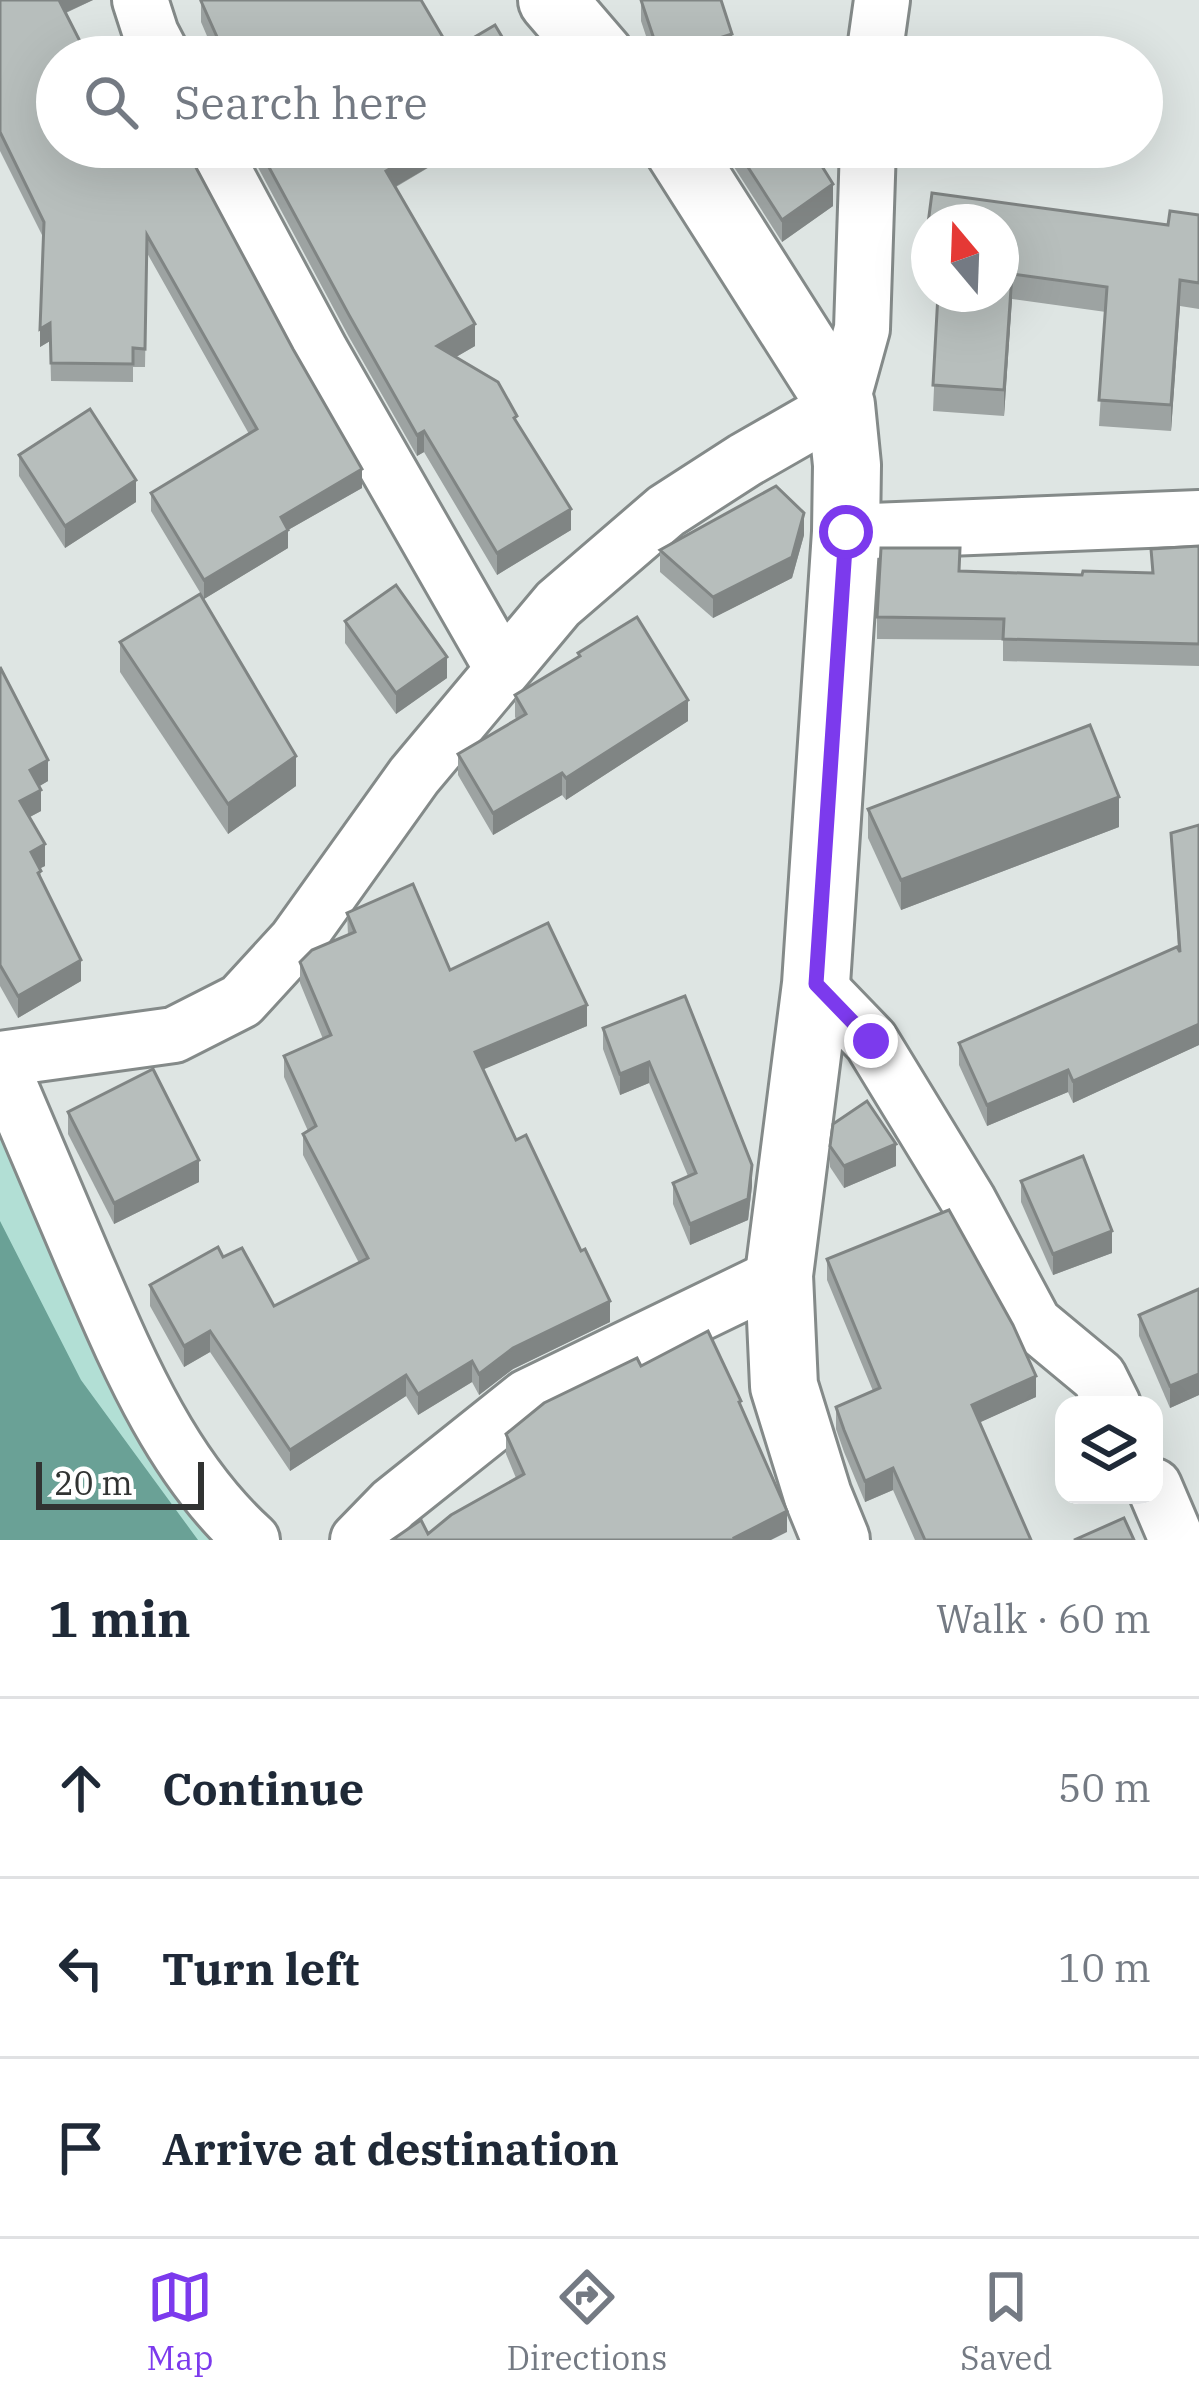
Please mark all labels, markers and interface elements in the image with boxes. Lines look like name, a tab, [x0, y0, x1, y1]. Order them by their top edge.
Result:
search box	[36, 36, 1163, 168]
icon: search	[78, 69, 144, 135]
text: Search here	[174, 73, 428, 131]
north arrow	[911, 204, 1019, 312]
route start	[819, 505, 873, 559]
route end	[844, 1014, 898, 1068]
map controls	[1055, 1396, 1163, 1504]
button: layers	[1055, 1396, 1163, 1504]
scale bar	[36, 1456, 204, 1509]
text: 20 m	[54, 1461, 133, 1504]
text: 1 min	[48, 1585, 191, 1651]
text: Walk · 60 m	[936, 1593, 1151, 1644]
icon: ahead	[48, 1755, 114, 1821]
text: Continue	[162, 1759, 364, 1817]
text: 50 m	[1058, 1762, 1151, 1813]
icon: left	[48, 1935, 114, 2001]
text: Turn left	[162, 1939, 359, 1997]
text: 10 m	[1058, 1942, 1151, 1993]
icon: arrive	[48, 2115, 114, 2181]
text: Arrive at destination	[162, 2119, 619, 2177]
tab: Map	[146, 2264, 213, 2379]
tab: Directions	[506, 2264, 667, 2379]
tab: Saved	[960, 2264, 1053, 2379]

